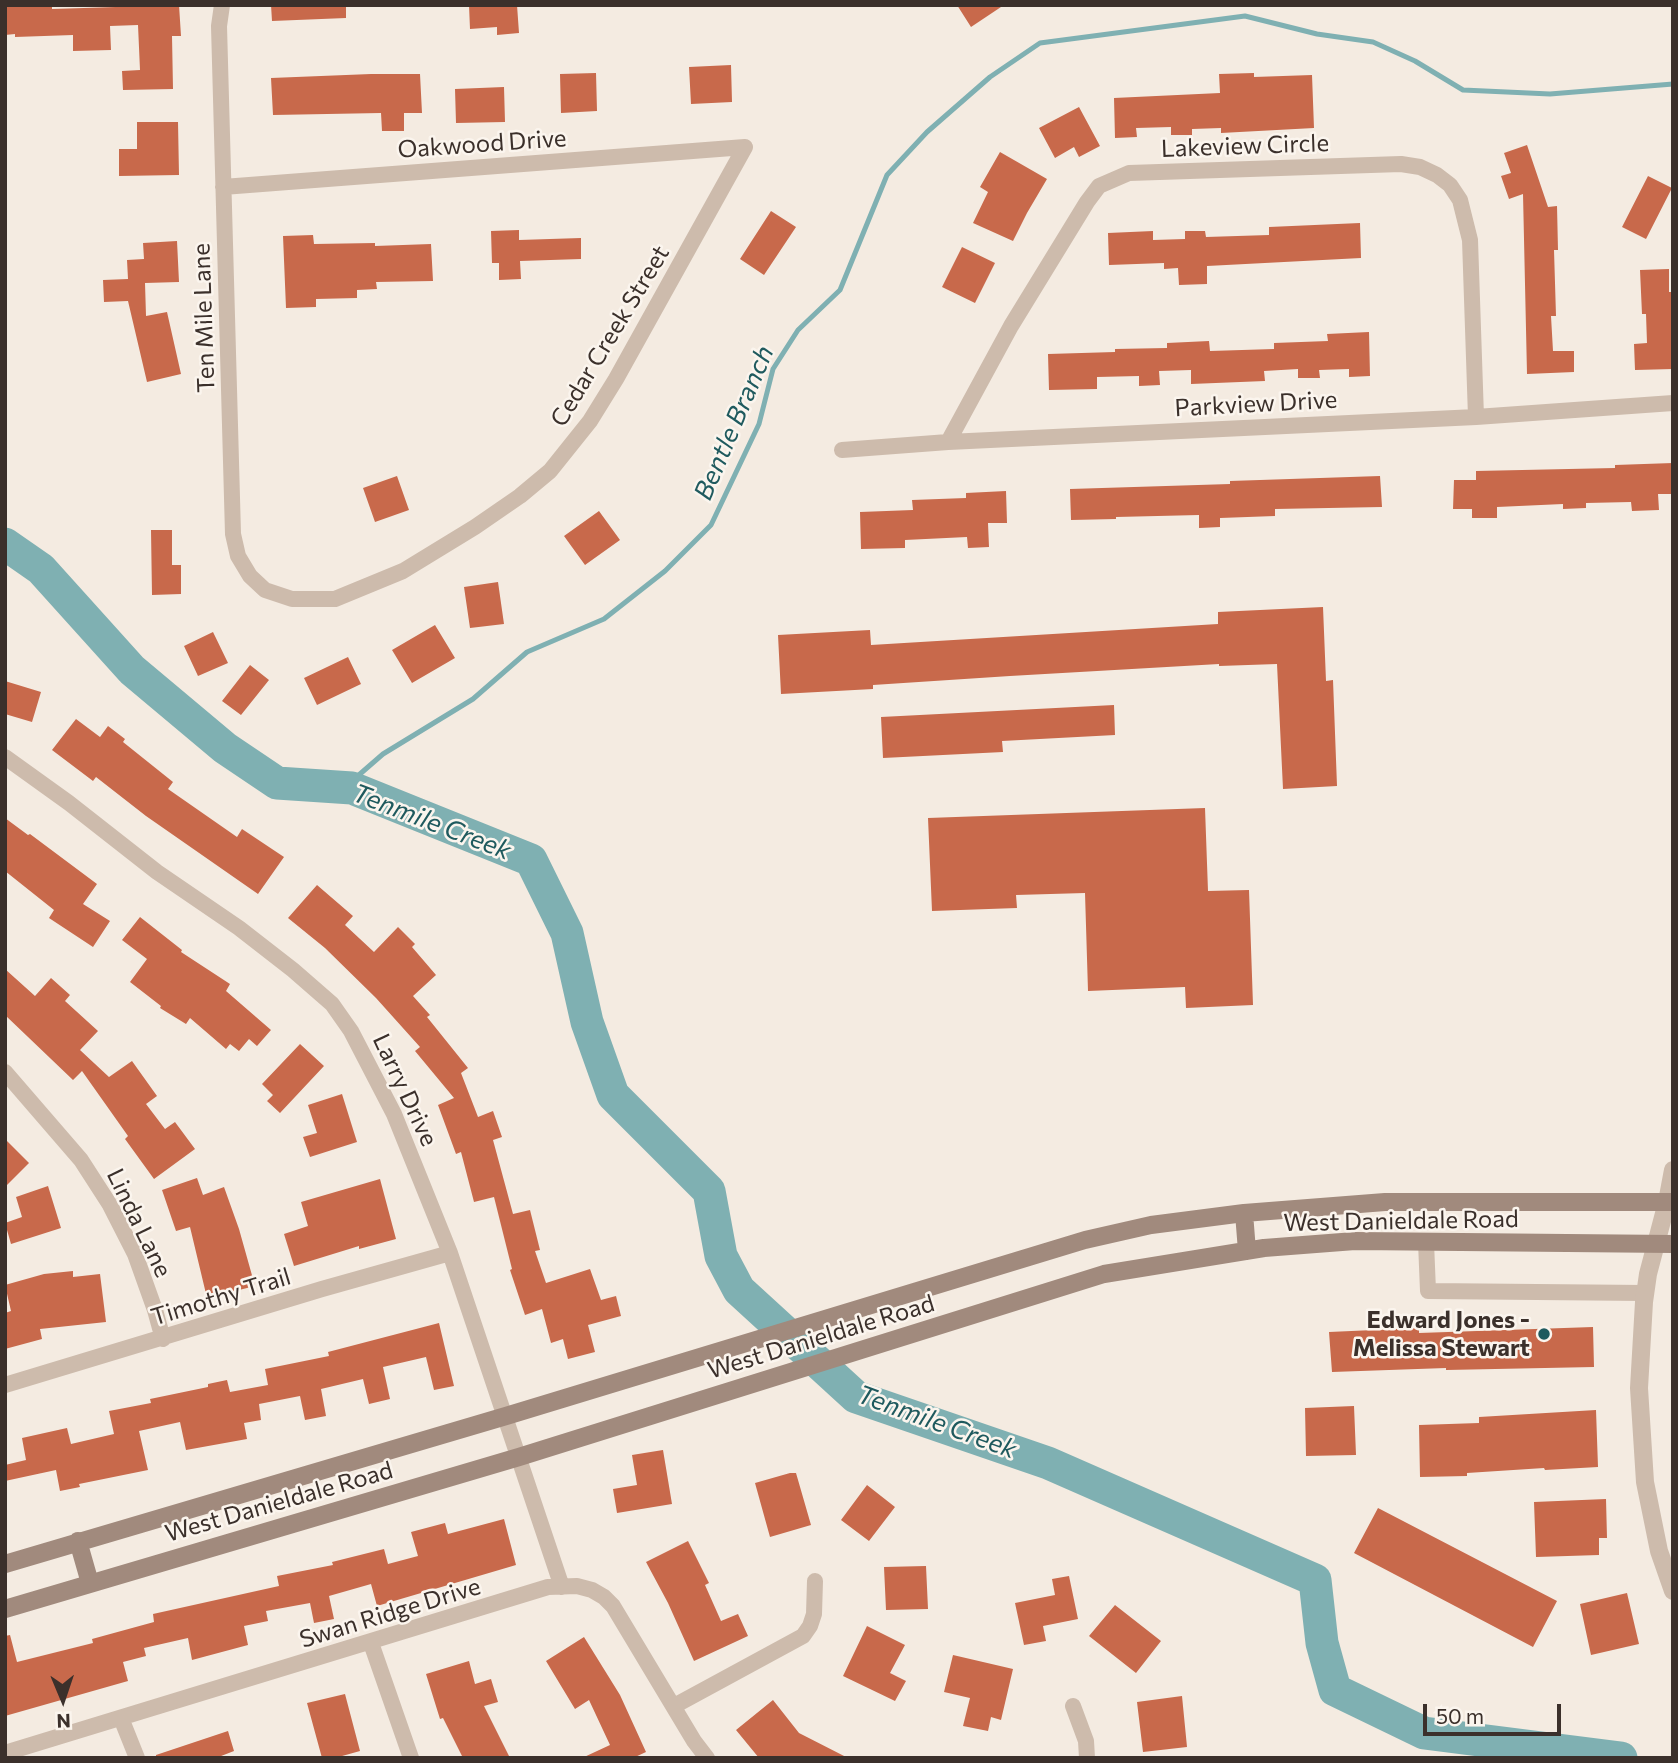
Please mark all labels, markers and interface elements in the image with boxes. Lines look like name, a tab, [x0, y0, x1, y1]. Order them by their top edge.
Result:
street label: Oakwood Drive	[397, 124, 567, 164]
street label: Lakeview Circle	[1160, 129, 1330, 163]
street label: Cedar Creek Street	[545, 240, 675, 432]
street label: Ten Mile Lane	[187, 243, 221, 393]
water label: Bentle Branch	[687, 341, 781, 505]
street label: Parkview Drive	[1174, 385, 1338, 423]
water label: Tenmile Creek	[348, 777, 516, 867]
street label: Larry Drive	[366, 1029, 444, 1151]
street label: Linda Lane	[100, 1164, 178, 1282]
street label: West Danieldale Road	[1283, 1205, 1519, 1237]
street label: Timothy Trail	[148, 1262, 294, 1332]
street label: West Danieldale Road	[704, 1289, 938, 1385]
place label: Edward Jones - Melissa Stewart	[1353, 1306, 1530, 1362]
marker: Edward Jones - Melissa Stewart	[1536, 1326, 1552, 1342]
water label: Tenmile Creek	[853, 1379, 1021, 1465]
street label: West Danieldale Road	[162, 1456, 396, 1548]
street label: Swan Ridge Drive	[296, 1572, 484, 1654]
north arrow	[28, 1665, 98, 1735]
scale bar	[1426, 1690, 1564, 1734]
text: 50 m	[1436, 1703, 1484, 1728]
text: N	[56, 1710, 71, 1733]

